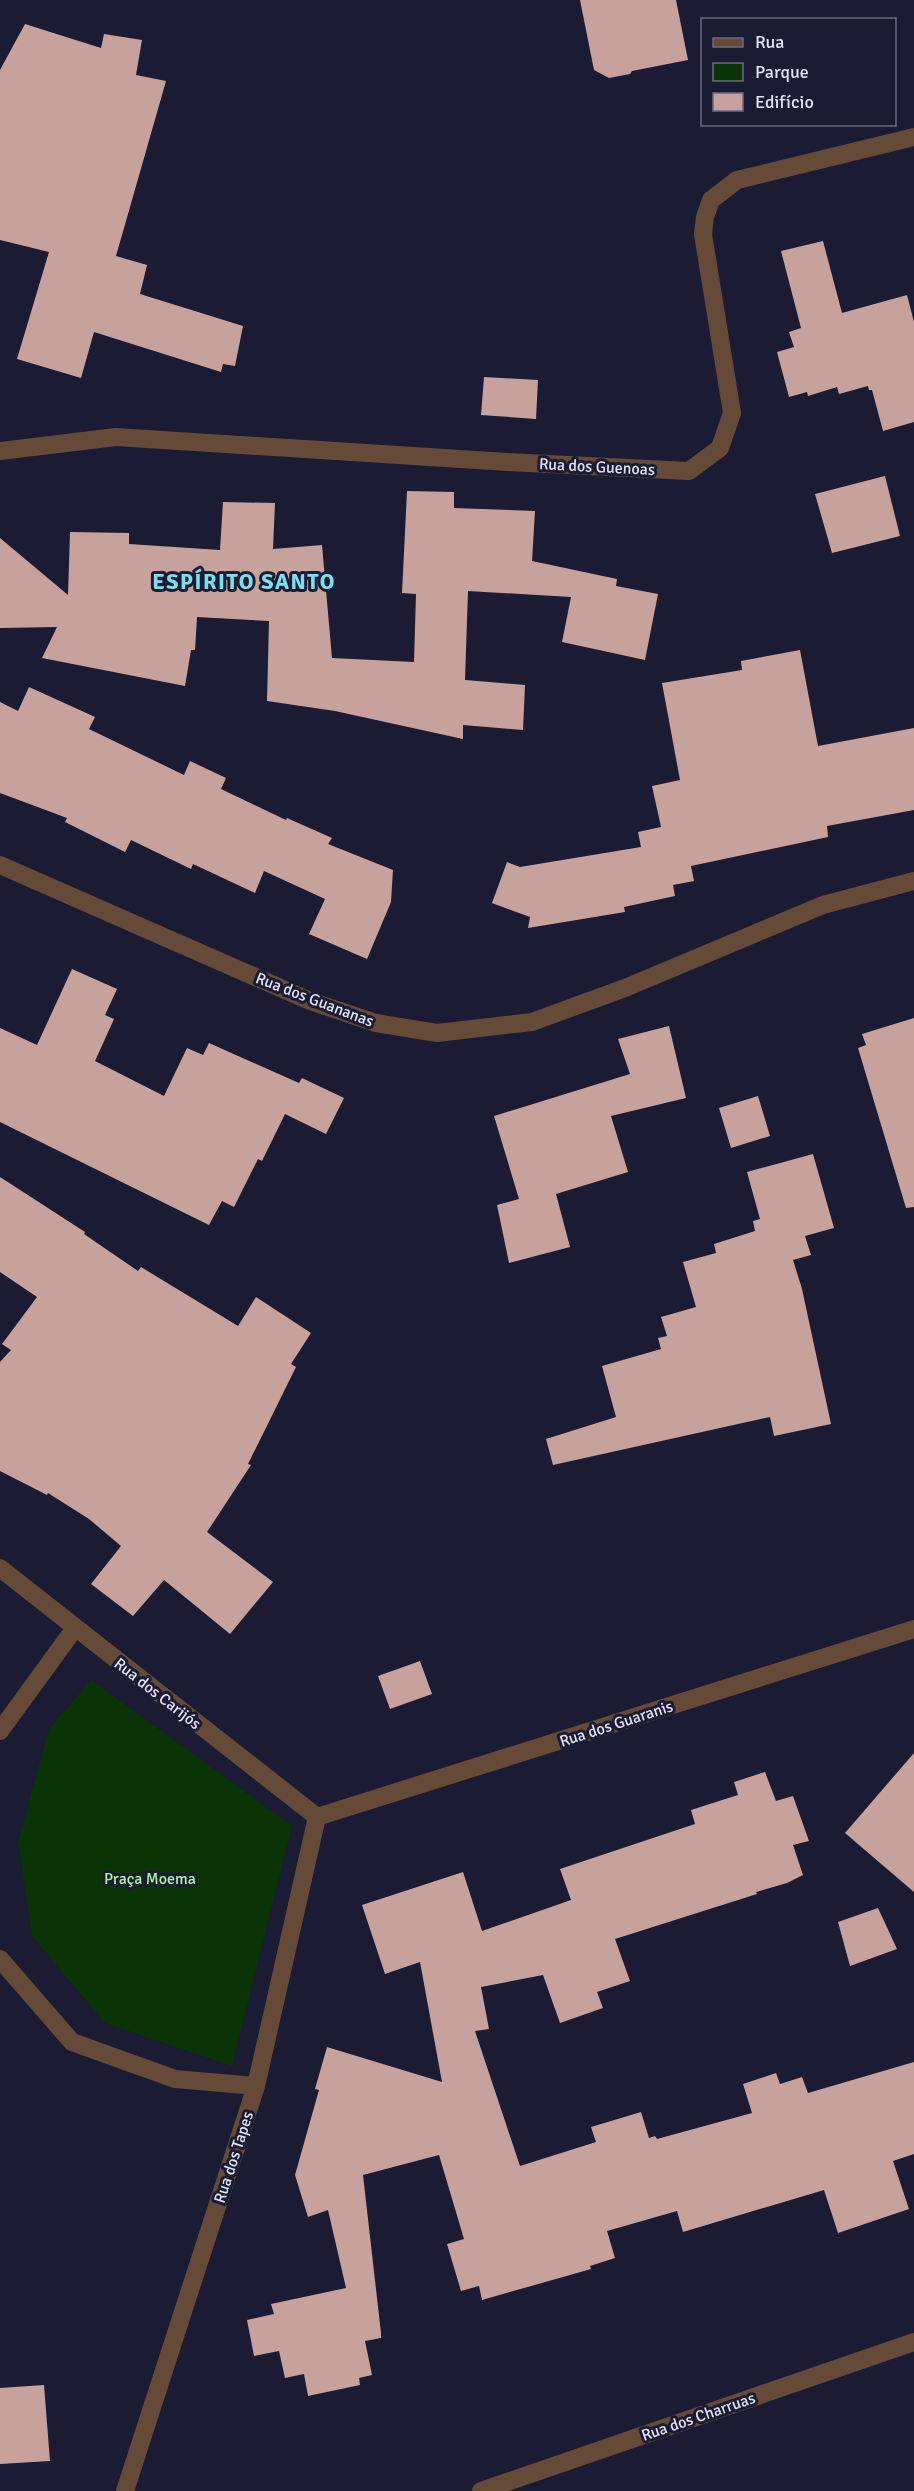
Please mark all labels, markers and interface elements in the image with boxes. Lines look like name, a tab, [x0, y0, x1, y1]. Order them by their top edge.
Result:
legend	[701, 18, 896, 126]
text: Rua	[755, 31, 784, 53]
text: Parque	[755, 61, 809, 83]
text: Edifício	[755, 91, 814, 113]
street label: Rua dos Guenoas	[538, 454, 655, 480]
district label: ESPÍRITO SANTO	[152, 568, 336, 595]
street label: Rua dos Guananas	[253, 968, 376, 1032]
street label: Rua dos Carijós	[110, 1654, 205, 1734]
street label: Rua dos Guaranis	[557, 1696, 676, 1752]
park label: Praça Moema	[104, 1869, 196, 1889]
street label: Rua dos Tapes	[210, 2109, 258, 2206]
street label: Rua dos Charruas	[639, 2388, 758, 2446]

